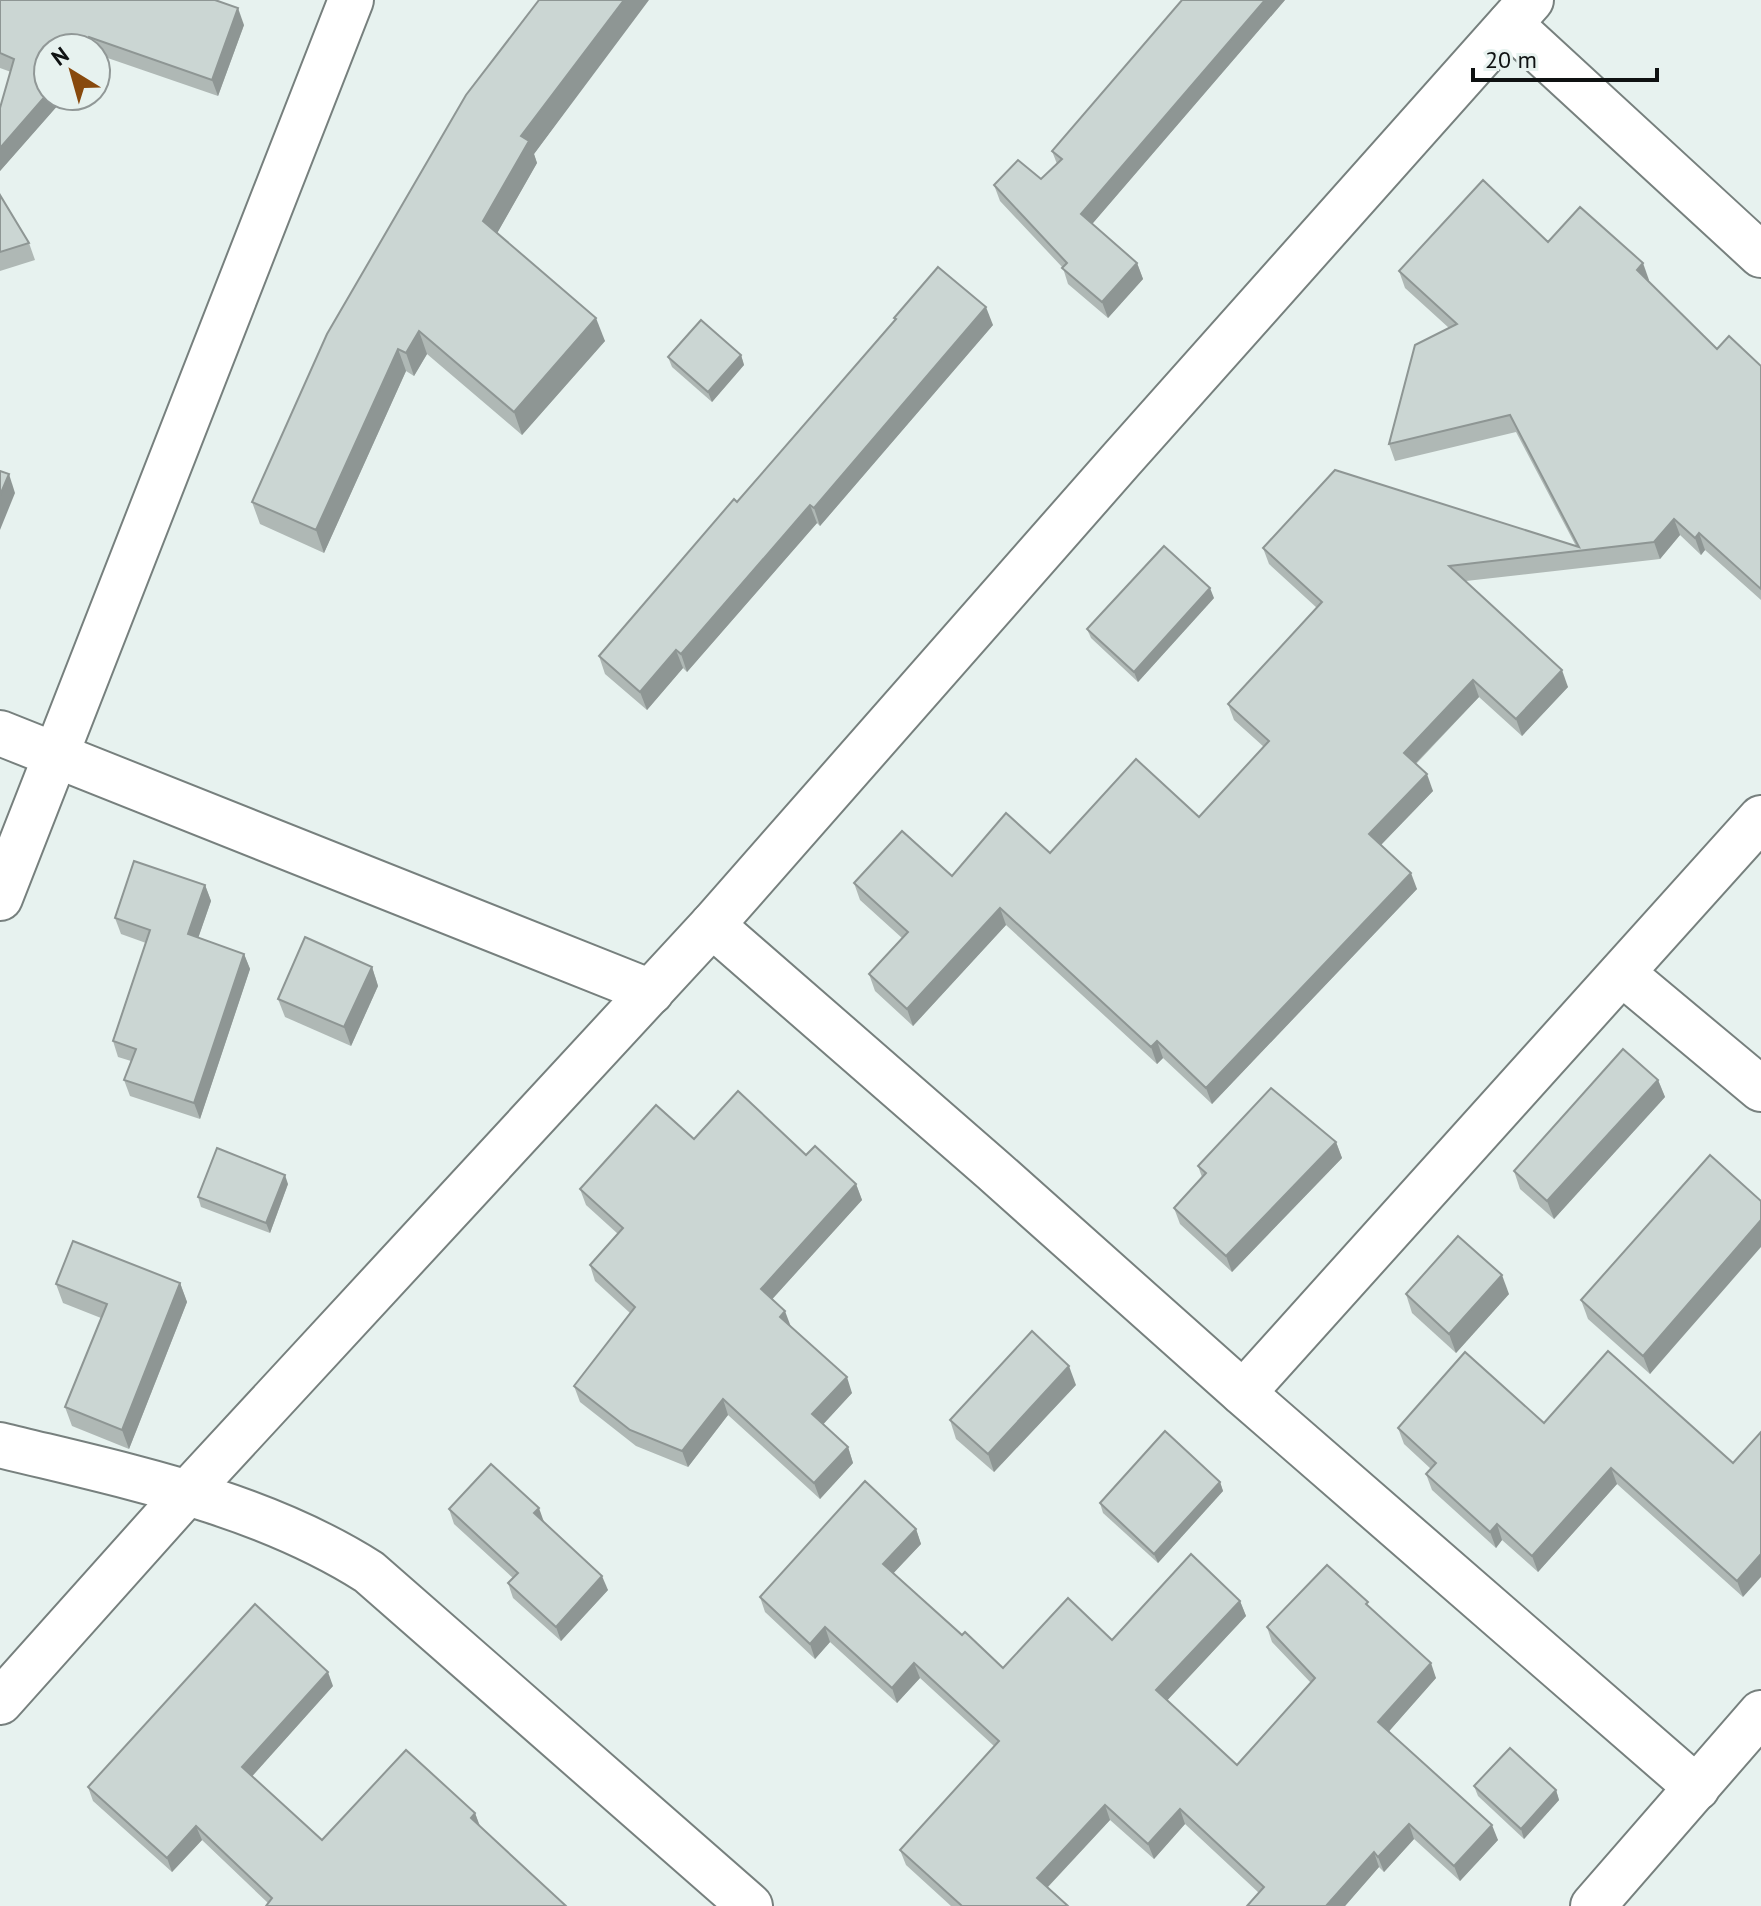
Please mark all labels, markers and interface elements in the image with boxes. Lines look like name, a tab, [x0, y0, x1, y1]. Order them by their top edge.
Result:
north arrow	[32, 32, 112, 112]
scale bar	[1473, 32, 1657, 82]
text: N	[46, 40, 74, 72]
text: 20 m	[1485, 44, 1537, 75]

